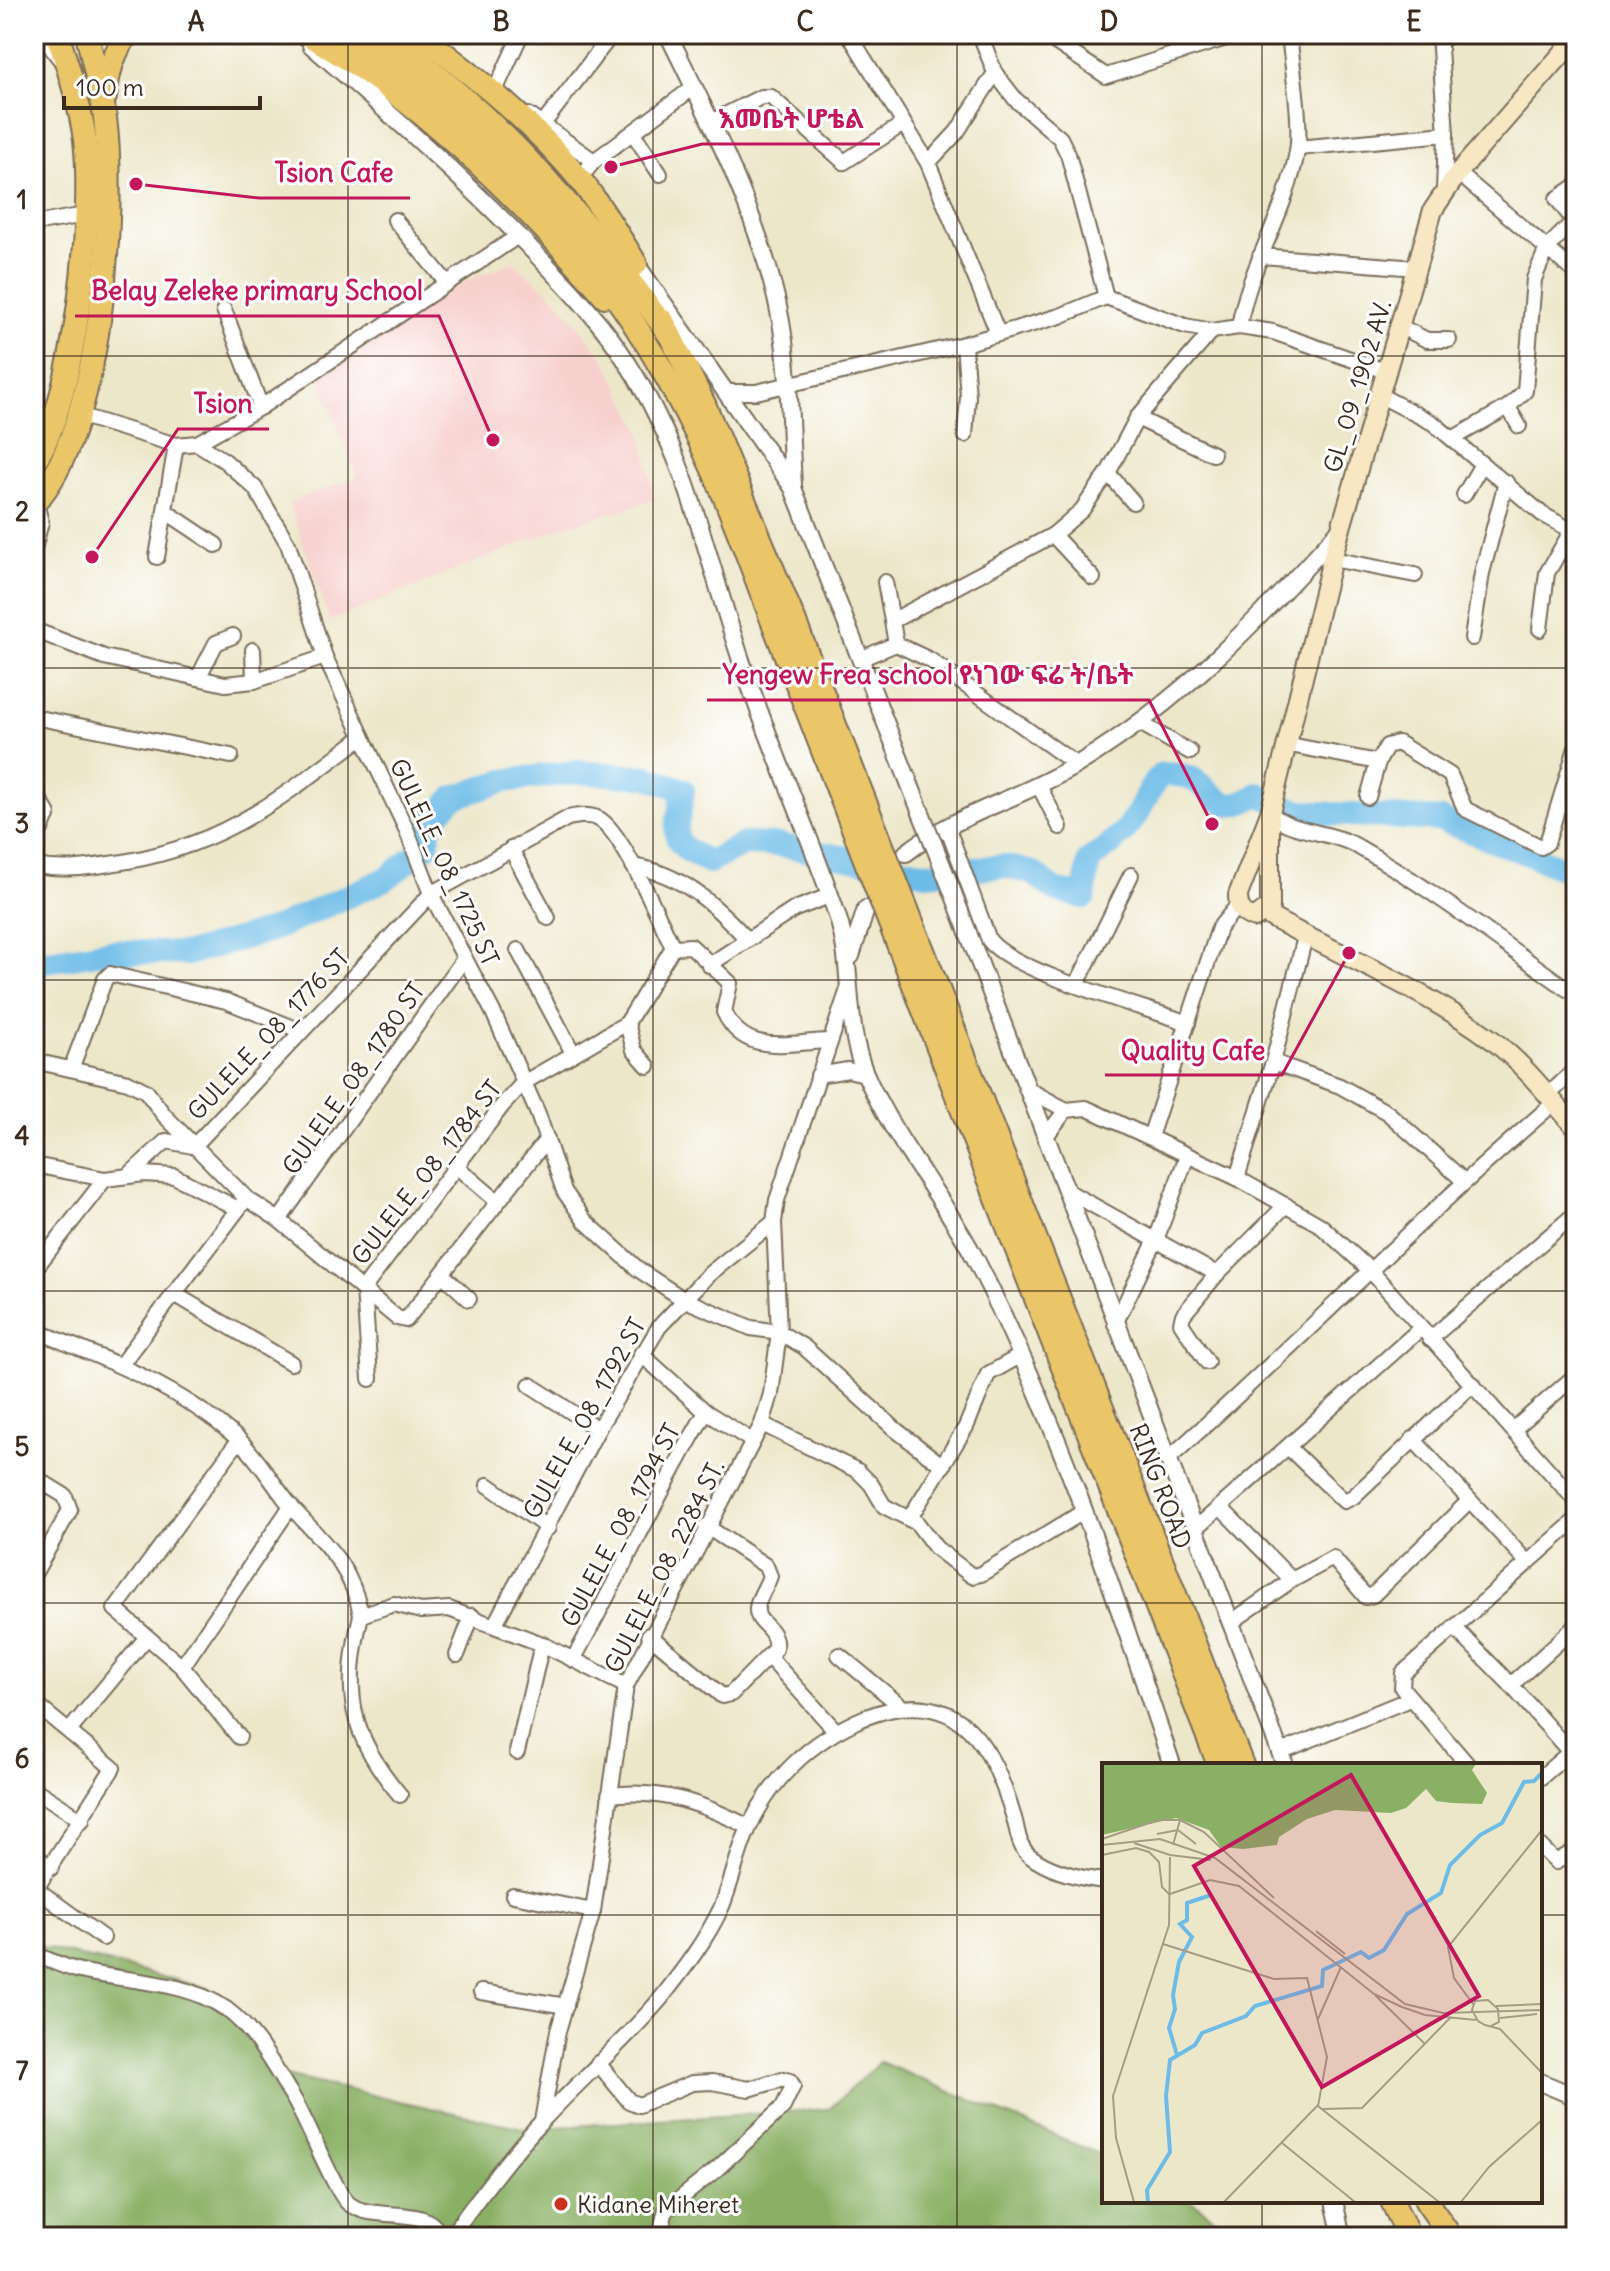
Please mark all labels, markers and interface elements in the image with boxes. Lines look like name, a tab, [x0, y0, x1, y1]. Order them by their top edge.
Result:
text: A	[188, 5, 205, 38]
text: B	[492, 5, 510, 38]
text: C	[796, 5, 814, 38]
text: D	[1100, 5, 1118, 38]
text: E	[1406, 5, 1422, 38]
scale bar	[64, 60, 260, 110]
text: 100 m	[76, 72, 144, 102]
callout: እመቤት ሆቴል	[702, 94, 880, 144]
text: እመቤት ሆቴል	[718, 102, 864, 135]
callout: Tsion Cafe	[259, 148, 410, 198]
text: Tsion Cafe	[275, 156, 393, 189]
text: 1	[17, 183, 27, 216]
callout: Belay Zeleke primary School	[75, 266, 439, 316]
text: Belay Zeleke primary School	[91, 274, 423, 307]
street label: GL_09_1902 AV.	[1316, 296, 1398, 476]
callout: Tsion	[178, 379, 269, 429]
text: Tsion	[193, 387, 253, 420]
text: 2	[15, 495, 29, 528]
callout: Yengew Frea school የነገው ፍሬ ት/ቤት	[707, 650, 1149, 700]
text: Yengew Frea school የነገው ፍሬ ት/ቤት	[722, 658, 1133, 691]
street label: GULELE_08_1725 ST	[384, 754, 506, 970]
text: 3	[15, 807, 29, 840]
street label: GULELE_08_1776 ST	[181, 942, 355, 1126]
street label: GULELE_08_1780 ST	[275, 976, 431, 1180]
callout: Quality Cafe	[1105, 1025, 1282, 1075]
text: Quality Cafe	[1121, 1034, 1265, 1067]
street label: GULELE_08_1784 ST	[345, 1074, 507, 1270]
text: 4	[14, 1119, 30, 1152]
street label: GULELE_08_1792 ST	[516, 1312, 652, 1524]
street label: GULELE_08_1794 ST	[554, 1418, 686, 1632]
street label: RING ROAD	[1123, 1419, 1199, 1553]
text: 5	[15, 1430, 30, 1463]
street label: GULELE_08_2284 ST.	[597, 1455, 731, 1677]
text: 6	[14, 1742, 30, 1775]
inset map	[1102, 1763, 1542, 2203]
text: 7	[16, 2054, 29, 2087]
place label: Kidane Miheret	[577, 2189, 739, 2219]
marker: Kidane Miheret	[552, 2195, 570, 2213]

